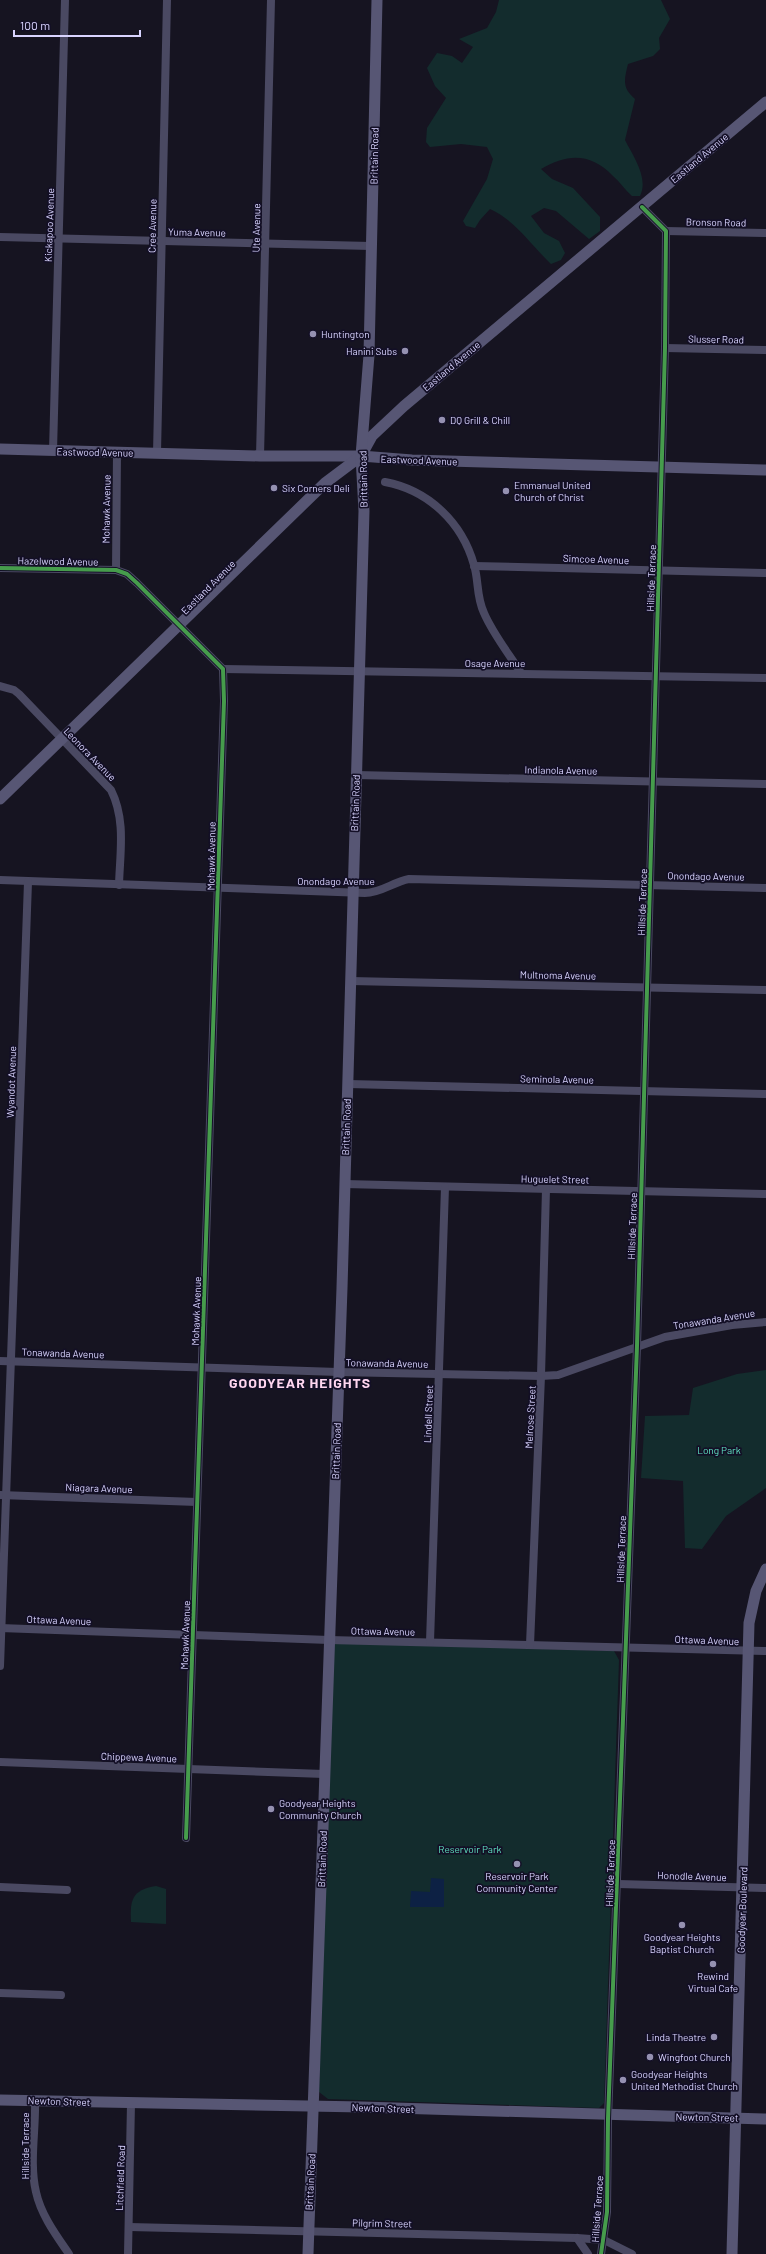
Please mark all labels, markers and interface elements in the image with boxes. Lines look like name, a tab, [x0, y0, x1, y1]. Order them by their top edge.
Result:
scale bar	[14, 12, 140, 38]
text: 100 m	[20, 18, 50, 32]
street label: Brittain Road	[368, 127, 380, 185]
street label: Eastland Avenue	[668, 130, 730, 186]
street label: Kickapoo Avenue	[42, 188, 56, 262]
street label: Cree Avenue	[146, 199, 158, 253]
street label: Ute Avenue	[250, 203, 262, 253]
street label: Bronson Road	[686, 215, 746, 229]
street label: Yuma Avenue	[168, 225, 226, 239]
place label: Huntington	[321, 328, 370, 340]
marker: Huntington	[308, 329, 318, 339]
street label: Slusser Road	[688, 333, 744, 345]
street label: Eastland Avenue	[420, 338, 482, 394]
place label: Hanini Subs	[346, 345, 397, 357]
marker: Hanini Subs	[400, 346, 410, 356]
place label: DQ Grill & Chill	[450, 414, 510, 426]
marker: DQ Grill & Chill	[437, 415, 447, 425]
street label: Eastwood Avenue	[57, 445, 133, 459]
street label: Brittain Road	[357, 450, 369, 508]
street label: Eastwood Avenue	[380, 453, 458, 467]
street label: Mohawk Avenue	[99, 474, 113, 544]
place label: Emmanuel United Church of Christ	[514, 479, 591, 503]
place label: Six Corners Deli	[282, 482, 350, 494]
marker: Six Corners Deli	[269, 483, 279, 493]
marker: Emmanuel United Church of Christ	[501, 486, 511, 496]
street label: Hillside Terrace	[644, 544, 658, 612]
street label: Simcoe Avenue	[563, 552, 629, 566]
street label: Hazelwood Avenue	[17, 554, 99, 568]
street label: Eastland Avenue	[178, 557, 238, 617]
street label: Osage Avenue	[465, 657, 525, 669]
street label: Leonora Avenue	[61, 725, 119, 783]
street label: Indianola Avenue	[524, 763, 598, 777]
street label: Brittain Road	[348, 774, 362, 832]
street label: Mohawk Avenue	[204, 821, 218, 891]
street label: Hillside Terrace	[635, 868, 649, 936]
street label: Onondago Avenue	[667, 869, 745, 883]
street label: Onondago Avenue	[297, 875, 375, 887]
street label: Multnoma Avenue	[520, 968, 596, 982]
street label: Wyandot Avenue	[4, 1046, 18, 1118]
street label: Seminola Avenue	[520, 1072, 594, 1086]
street label: Brittain Road	[339, 1098, 353, 1156]
street label: Huguelet Street	[521, 1172, 590, 1186]
street label: Hillside Terrace	[625, 1192, 639, 1260]
street label: Mohawk Avenue	[189, 1276, 203, 1346]
street label: Tonawanda Avenue	[672, 1307, 756, 1331]
street label: Tonawanda Avenue	[21, 1346, 105, 1360]
street label: Tonawanda Avenue	[346, 1356, 428, 1370]
district label: GOODYEAR HEIGHTS	[229, 1374, 371, 1391]
street label: Lindell Street	[421, 1384, 435, 1443]
street label: Melrose Street	[522, 1385, 538, 1449]
street label: Brittain Road	[329, 1422, 343, 1480]
park label: Long Park	[697, 1444, 741, 1456]
street label: Niagara Avenue	[65, 1481, 133, 1495]
street label: Hillside Terrace	[614, 1515, 628, 1583]
street label: Mohawk Avenue	[178, 1600, 192, 1670]
street label: Ottawa Avenue	[27, 1613, 91, 1627]
street label: Ottawa Avenue	[351, 1624, 415, 1638]
street label: Ottawa Avenue	[675, 1633, 739, 1647]
street label: Chippewa Avenue	[101, 1750, 177, 1764]
place label: Goodyear Heights Community Church	[279, 1797, 362, 1821]
marker: Goodyear Heights Community Church	[266, 1804, 276, 1814]
street label: Brittain Road	[315, 1830, 329, 1888]
street label: Hillside Terrace	[603, 1839, 617, 1907]
park label: Reservoir Park	[438, 1843, 502, 1855]
marker: Reservoir Park Community Center	[512, 1859, 522, 1869]
street label: Goodyear Boulevard	[734, 1867, 750, 1953]
street label: Honodle Avenue	[657, 1869, 727, 1883]
place label: Reservoir Park Community Center	[477, 1870, 558, 1894]
marker: Goodyear Heights Baptist Church	[677, 1920, 687, 1930]
place label: Goodyear Heights Baptist Church	[644, 1931, 720, 1955]
marker: Rewind Virtual Cafe	[708, 1959, 718, 1969]
place label: Rewind Virtual Cafe	[688, 1970, 738, 1994]
place label: Linda Theatre	[646, 2031, 706, 2043]
marker: Linda Theatre	[709, 2032, 719, 2042]
place label: Wingfoot Church	[658, 2051, 731, 2063]
marker: Wingfoot Church	[645, 2052, 655, 2062]
place label: Goodyear Heights United Methodist Church	[631, 2068, 738, 2092]
marker: Goodyear Heights United Methodist Church	[618, 2075, 628, 2085]
street label: Newton Street	[27, 2094, 91, 2108]
street label: Newton Street	[351, 2101, 415, 2115]
street label: Newton Street	[675, 2110, 739, 2124]
street label: Hillside Terrace	[19, 2112, 31, 2180]
street label: Litchfield Road	[113, 2145, 127, 2211]
street label: Brittain Road	[303, 2153, 317, 2211]
street label: Hillside Terrace	[589, 2175, 605, 2243]
street label: Pilgrim Street	[352, 2216, 412, 2230]

